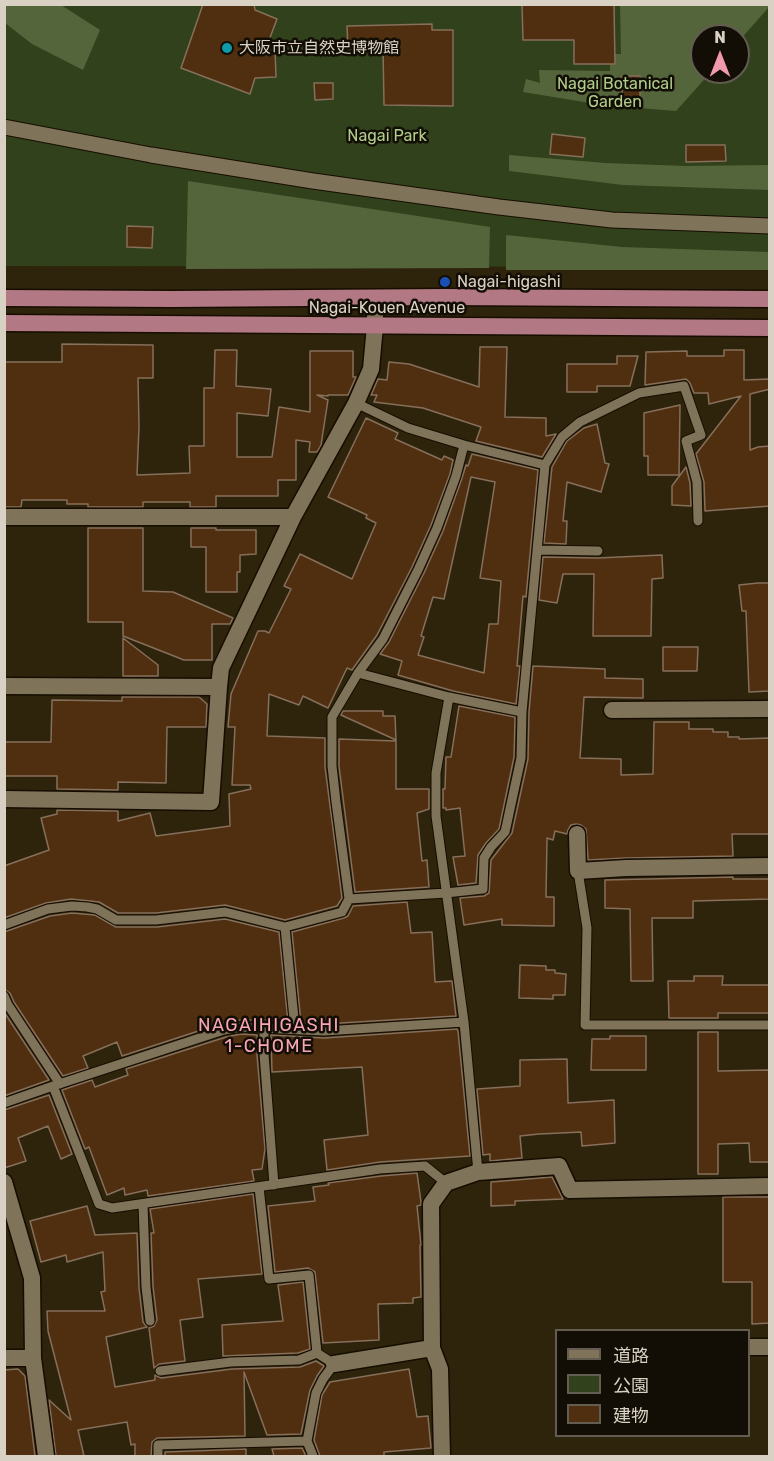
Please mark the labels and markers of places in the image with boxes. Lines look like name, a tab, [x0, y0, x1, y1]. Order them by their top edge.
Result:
place label: 大阪市立自然史博物館	[239, 38, 399, 58]
marker: 大阪市立自然史博物館	[220, 41, 234, 55]
place label: Nagai-higashi	[457, 272, 561, 292]
marker: Nagai-higashi	[438, 275, 452, 289]

